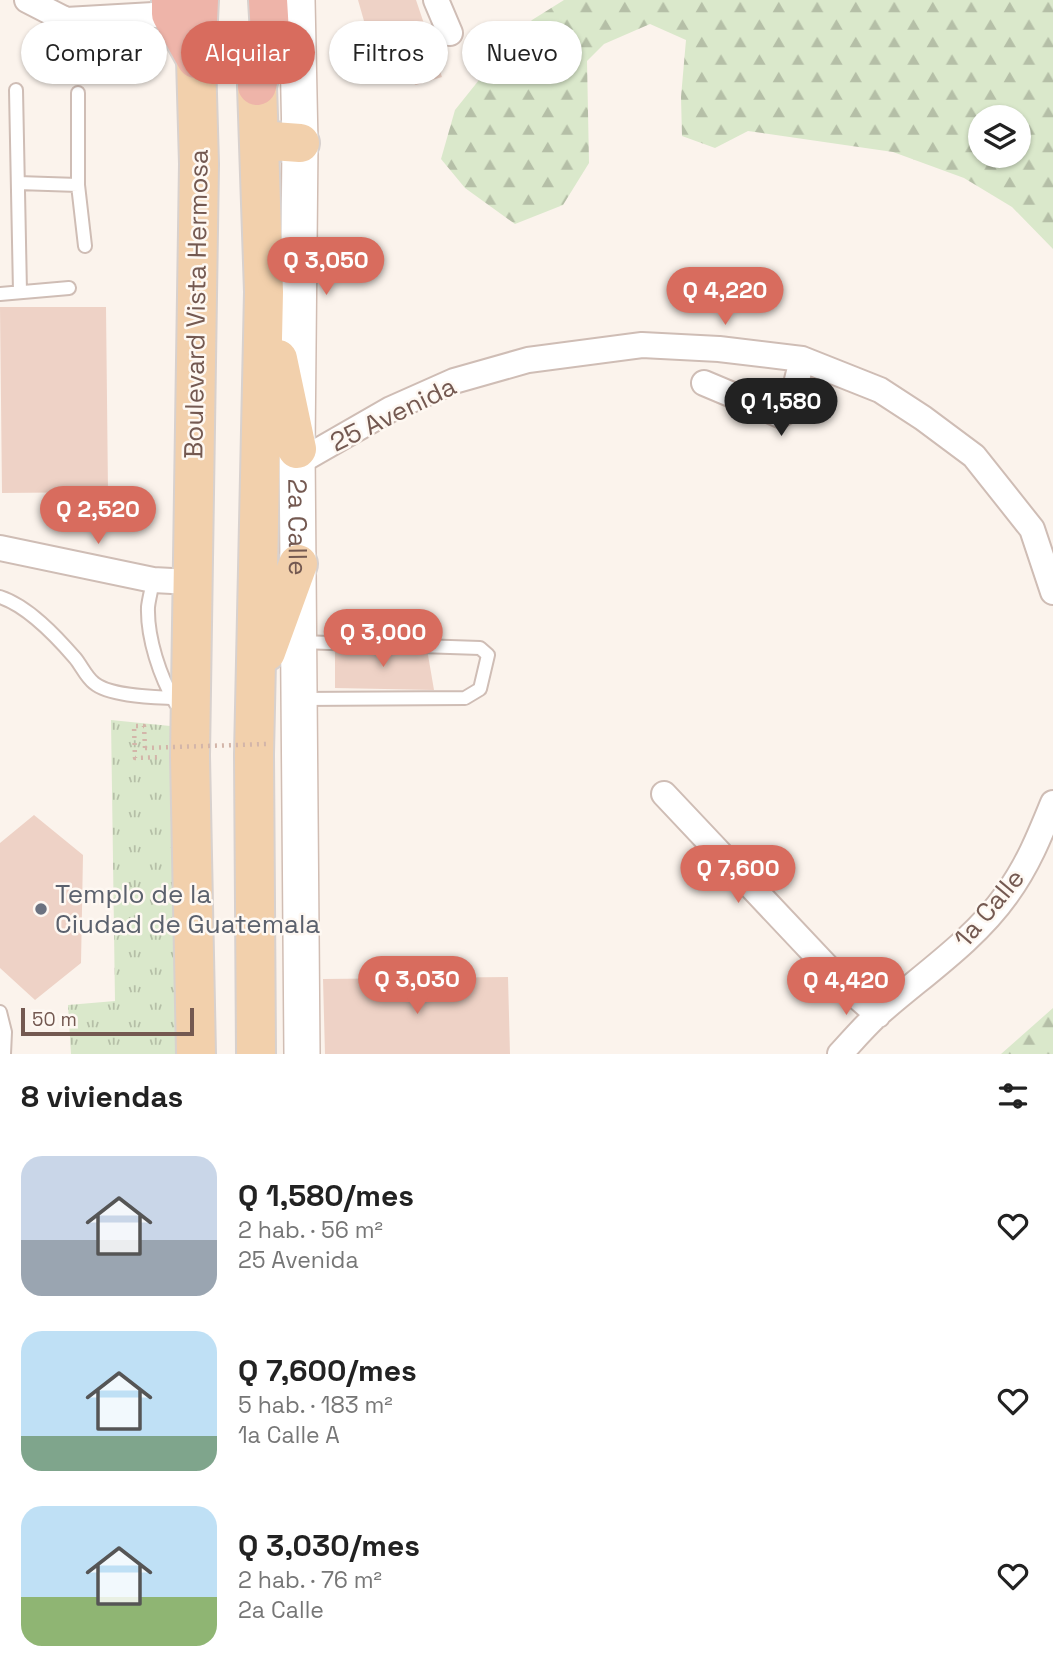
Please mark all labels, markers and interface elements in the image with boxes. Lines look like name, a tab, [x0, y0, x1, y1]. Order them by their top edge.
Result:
chip: Comprar	[21, 21, 167, 84]
chip: Alquilar	[181, 21, 315, 84]
chip: Filtros	[329, 21, 448, 84]
chip: Nuevo	[462, 21, 582, 84]
map controls	[968, 105, 1031, 168]
button: layers	[968, 105, 1031, 168]
street label: Boulevard Vista Hermosa	[176, 149, 216, 459]
pin: Q 3,050	[261, 238, 391, 297]
text: Q 3,050	[283, 245, 369, 275]
pin: Q 4,220	[660, 268, 790, 327]
text: Q 4,220	[682, 275, 768, 305]
street label: 25 Avenida	[324, 369, 462, 459]
pin: Q 1,580	[716, 378, 846, 438]
text: Q 1,580	[740, 386, 822, 416]
street label: 2a Calle	[280, 478, 315, 576]
pin: Q 2,520	[33, 486, 163, 546]
text: Q 2,520	[56, 494, 140, 524]
pin: Q 3,000	[318, 610, 448, 669]
text: Q 3,000	[340, 617, 426, 647]
pin: Q 7,600	[673, 846, 803, 905]
text: Q 7,600	[696, 853, 780, 883]
street label: 1a Calle	[946, 862, 1032, 954]
place label: Templo de la Ciudad de Guatemala	[55, 877, 320, 941]
marker: Templo de la Ciudad de Guatemala	[33, 901, 49, 917]
pin: Q 3,030	[352, 956, 482, 1016]
pin: Q 4,420	[781, 958, 911, 1017]
text: Q 3,030	[374, 964, 460, 994]
text: Q 4,420	[803, 965, 889, 995]
scale bar	[21, 1005, 194, 1037]
text: 50 m	[32, 1007, 77, 1032]
text: 8 viviendas	[21, 1077, 183, 1116]
icon: filters	[994, 1077, 1032, 1115]
text: Q 1,580/mes	[238, 1176, 414, 1215]
icon: home	[77, 1184, 161, 1268]
icon: heart	[994, 1207, 1032, 1245]
text: 2 hab. · 56 m²	[238, 1215, 383, 1245]
text: 25 Avenida	[238, 1245, 359, 1275]
text: Q 7,600/mes	[238, 1351, 417, 1390]
icon: home	[77, 1359, 161, 1443]
icon: heart	[994, 1382, 1032, 1420]
text: 5 hab. · 183 m²	[238, 1390, 393, 1420]
text: 1a Calle A	[238, 1420, 340, 1450]
text: Q 3,030/mes	[238, 1526, 420, 1565]
icon: home	[77, 1534, 161, 1618]
icon: heart	[994, 1557, 1032, 1595]
text: 2 hab. · 76 m²	[238, 1565, 382, 1595]
text: 2a Calle	[238, 1595, 324, 1625]

